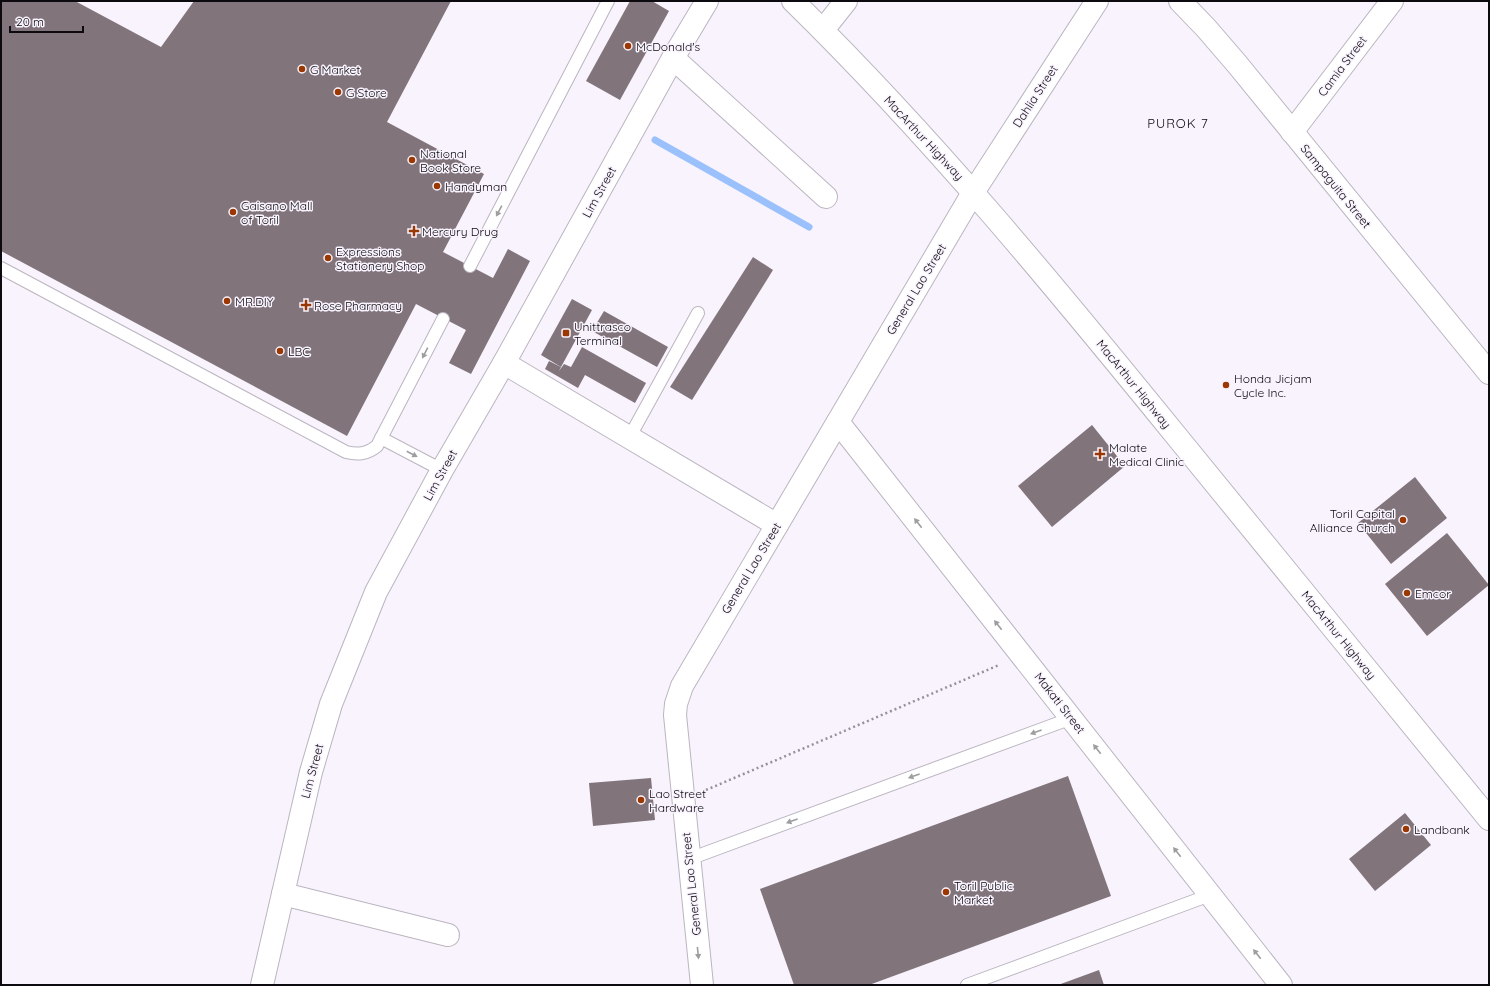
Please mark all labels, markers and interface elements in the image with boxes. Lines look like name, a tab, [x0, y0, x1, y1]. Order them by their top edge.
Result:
scale bar	[10, 8, 83, 34]
text: 20 m	[16, 14, 44, 29]
street label: Camia Street	[1314, 33, 1370, 99]
place label: McDonald's	[636, 39, 701, 54]
marker: McDonald's	[623, 41, 633, 51]
place label: G Market	[310, 62, 360, 77]
street label: Dahlia Street	[1009, 62, 1061, 130]
marker: G Market	[297, 64, 307, 74]
place label: G Store	[346, 85, 387, 100]
marker: G Store	[333, 87, 343, 97]
street label: MacArthur Highway	[881, 93, 967, 183]
district label: PUROK 7	[1147, 115, 1209, 131]
street label: Sampaguita Street	[1298, 141, 1374, 231]
place label: National Book Store	[420, 146, 481, 175]
marker: National Book Store	[407, 155, 417, 165]
street label: Lim Street	[579, 164, 619, 220]
place label: Handyman	[445, 179, 507, 194]
marker: Handyman	[432, 181, 442, 191]
place label: Gaisano Mall of Toril	[241, 198, 313, 227]
one-way arrow	[496, 205, 502, 216]
marker: Gaisano Mall of Toril	[228, 207, 238, 217]
place label: Mercury Drug	[422, 224, 498, 239]
marker: Mercury Drug	[409, 226, 419, 236]
street label: General Lao Street	[883, 241, 949, 337]
place label: Expressions Stationery Shop	[336, 244, 424, 273]
marker: Expressions Stationery Shop	[323, 253, 333, 263]
place label: MR.DIY	[235, 294, 274, 309]
marker: MR.DIY	[222, 296, 232, 306]
place label: Rose Pharmacy	[314, 298, 402, 313]
marker: Rose Pharmacy	[301, 300, 311, 310]
place label: Unittrasco Terminal	[574, 319, 631, 348]
marker: Unittrasco Terminal	[561, 328, 571, 338]
street label: MacArthur Highway	[1094, 337, 1174, 431]
place label: LBC	[288, 344, 310, 359]
marker: LBC	[275, 346, 285, 356]
one-way arrow	[422, 348, 428, 359]
place label: Honda Jicjam Cycle Inc.	[1234, 371, 1312, 400]
marker: Honda Jicjam Cycle Inc.	[1221, 380, 1231, 390]
place label: Malate Medical Clinic	[1109, 440, 1184, 469]
street label: Lim Street	[420, 447, 460, 503]
marker: Malate Medical Clinic	[1094, 448, 1106, 460]
one-way arrow	[406, 451, 417, 457]
place label: Toril Capital Alliance Church	[1310, 506, 1395, 535]
marker: Toril Capital Alliance Church	[1398, 515, 1408, 525]
one-way arrow	[913, 517, 922, 528]
street label: General Lao Street	[718, 520, 784, 616]
place label: Emcor	[1415, 586, 1451, 601]
street label: MacArthur Highway	[1299, 588, 1379, 682]
marker: Emcor	[1402, 588, 1412, 598]
one-way arrow	[994, 619, 1003, 630]
street label: Makati Street	[1031, 669, 1089, 737]
one-way arrow	[1029, 729, 1041, 735]
street label: Lim Street	[298, 742, 326, 800]
one-way arrow	[1092, 744, 1101, 755]
one-way arrow	[907, 774, 919, 780]
place label: Lao Street Hardware	[649, 786, 706, 815]
marker: Lao Street Hardware	[636, 795, 646, 805]
one-way arrow	[785, 818, 797, 824]
place label: Landbank	[1414, 822, 1470, 837]
marker: Landbank	[1401, 824, 1411, 834]
street label: General Lao Street	[678, 832, 704, 936]
one-way arrow	[1172, 846, 1181, 857]
place label: Toril Public Market	[954, 878, 1013, 907]
marker: Toril Public Market	[941, 887, 951, 897]
one-way arrow	[695, 947, 702, 959]
one-way arrow	[1252, 949, 1261, 960]

